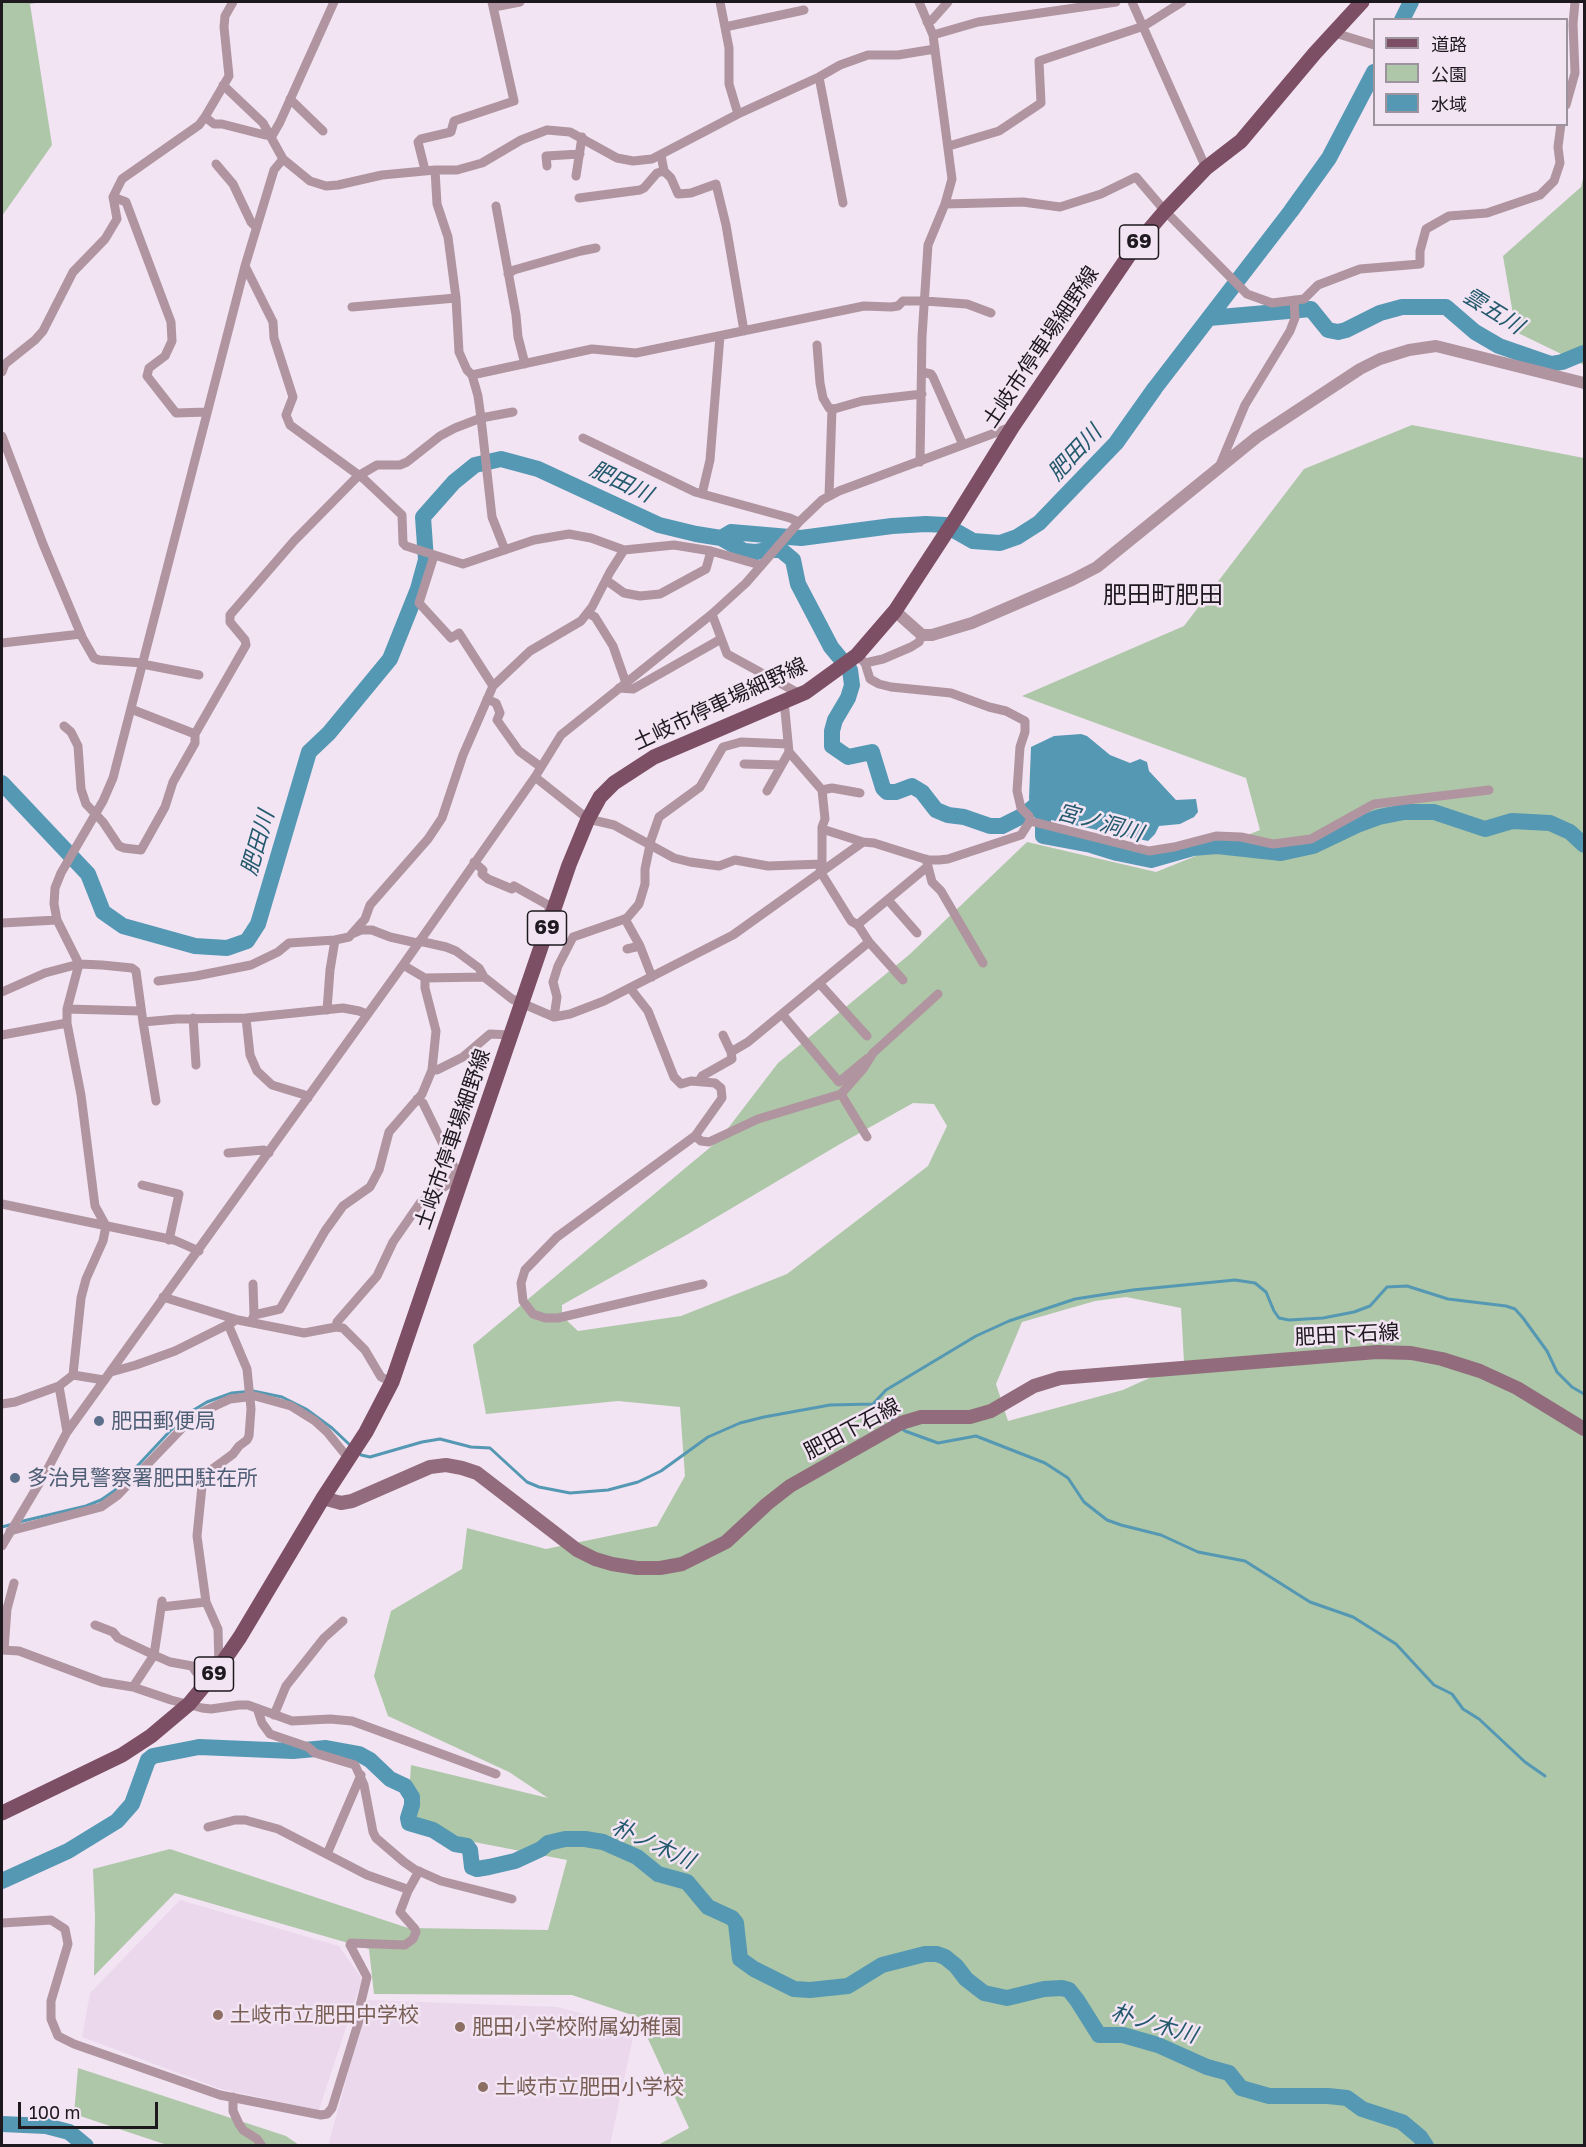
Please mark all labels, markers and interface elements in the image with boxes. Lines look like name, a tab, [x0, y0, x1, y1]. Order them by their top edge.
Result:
legend	[1373, 18, 1568, 126]
text: 道路	[1431, 33, 1467, 55]
text: 公園	[1431, 63, 1467, 85]
text: 水域	[1431, 93, 1467, 115]
road number: 69	[1120, 225, 1158, 259]
street label: 土岐市停車場細野線	[978, 262, 1104, 432]
water label: 雲五川	[1458, 282, 1528, 340]
water label: 肥田川	[1043, 420, 1107, 486]
water label: 肥田川	[586, 456, 656, 508]
district label: 肥田町肥田	[1103, 581, 1223, 609]
street label: 土岐市停車場細野線	[629, 653, 811, 755]
water label: 宮ノ洞川	[1054, 799, 1146, 847]
water label: 肥田川	[236, 808, 280, 878]
road number: 69	[528, 911, 566, 945]
street label: 土岐市停車場細野線	[410, 1046, 496, 1232]
street label: 肥田下石線	[1294, 1320, 1400, 1350]
street label: 肥田下石線	[800, 1393, 904, 1465]
place label: 肥田郵便局	[111, 1408, 216, 1434]
marker: 肥田郵便局	[92, 1414, 106, 1428]
place label: 多治見警察署肥田駐在所	[27, 1465, 258, 1491]
marker: 多治見警察署肥田駐在所	[8, 1471, 22, 1485]
road number: 69	[194, 1657, 234, 1691]
water label: 朴ノ木川	[608, 1813, 698, 1875]
water label: 朴ノ木川	[1108, 1999, 1200, 2049]
place label: 土岐市立肥田中学校	[230, 2002, 419, 2028]
marker: 土岐市立肥田中学校	[211, 2008, 225, 2022]
place label: 肥田小学校附属幼稚園	[472, 2014, 682, 2040]
marker: 肥田小学校附属幼稚園	[453, 2020, 467, 2034]
place label: 土岐市立肥田小学校	[495, 2074, 684, 2100]
marker: 土岐市立肥田小学校	[476, 2080, 490, 2094]
scale bar	[21, 2090, 160, 2128]
text: 100 m	[29, 2101, 80, 2123]

